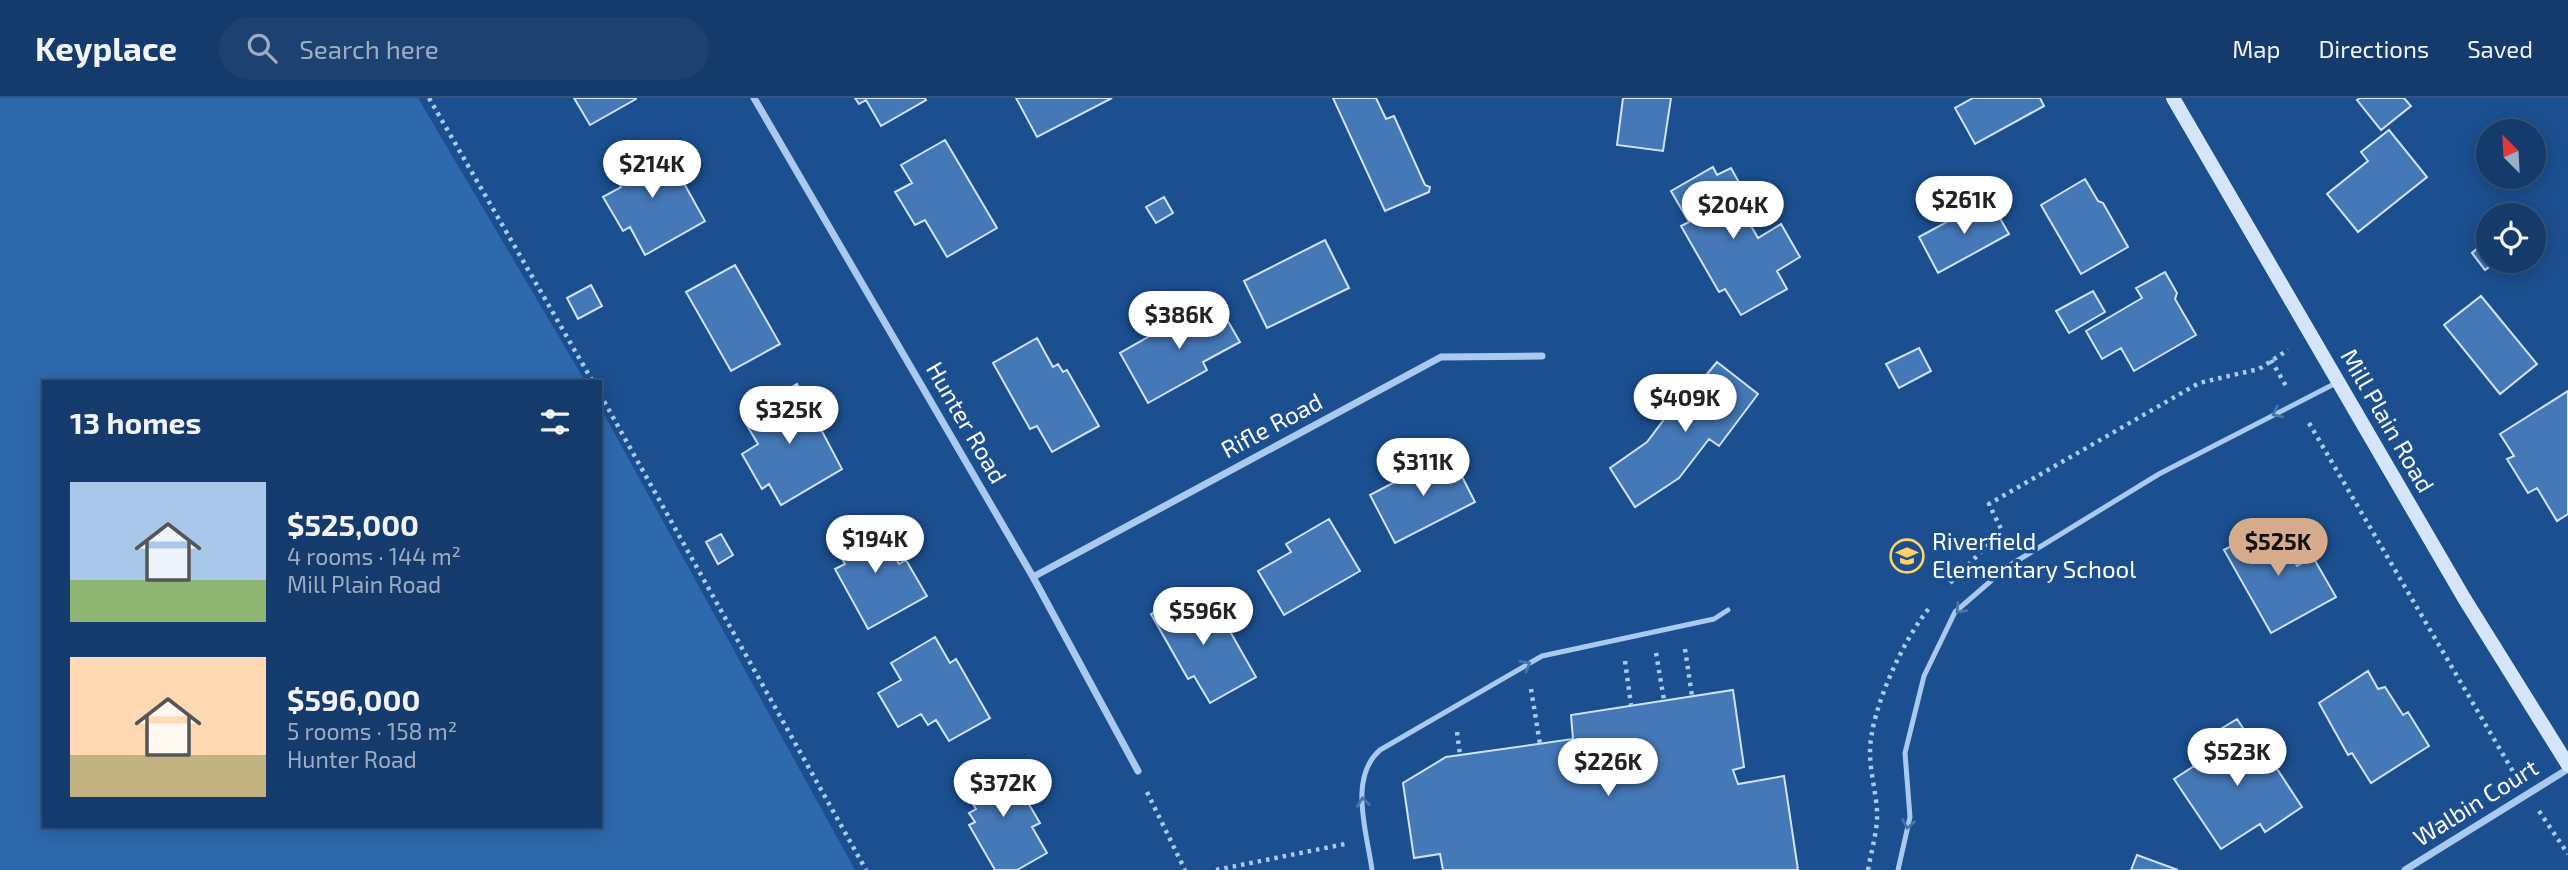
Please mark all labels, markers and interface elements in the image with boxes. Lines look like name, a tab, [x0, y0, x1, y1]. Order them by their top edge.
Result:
search box	[219, 17, 709, 80]
text: Keyplace	[35, 28, 177, 68]
icon: search	[243, 29, 281, 67]
text: Search here	[299, 33, 439, 64]
text: Map	[2232, 34, 2280, 63]
text: Directions	[2318, 34, 2429, 63]
text: Saved	[2467, 34, 2533, 63]
north arrow	[2476, 119, 2546, 189]
map controls	[2476, 119, 2546, 273]
pin: $214K	[603, 140, 701, 200]
text: $214K	[619, 149, 685, 177]
pin: $261K	[1915, 176, 2013, 236]
pin: $204K	[1684, 181, 1782, 241]
text: $261K	[1932, 185, 1996, 213]
text: $204K	[1698, 190, 1768, 218]
button: locate	[2476, 203, 2546, 273]
pin: $386K	[1130, 292, 1228, 351]
text: $386K	[1145, 300, 1213, 328]
street label: Mill Plain Road	[2335, 343, 2441, 497]
street label: Hunter Road	[921, 356, 1014, 488]
pin: $409K	[1636, 374, 1734, 434]
text: $409K	[1650, 383, 1720, 411]
pin: $325K	[740, 386, 838, 446]
street label: Rifle Road	[1216, 386, 1327, 463]
text: $325K	[755, 395, 823, 423]
icon: filters	[536, 403, 574, 441]
text: 13 homes	[70, 404, 201, 440]
one-way arrow	[2272, 405, 2284, 419]
pin: $311K	[1374, 438, 1472, 498]
text: $311K	[1393, 447, 1453, 475]
text: $525,000	[287, 506, 419, 542]
icon: home	[126, 510, 210, 594]
pin: $194K	[826, 516, 924, 575]
pin: $525K	[2229, 518, 2327, 578]
text: $194K	[842, 524, 908, 552]
place label: Riverfield Elementary School	[1932, 526, 2136, 583]
text: $525K	[2245, 527, 2311, 555]
school or university icon: Riverfield Elementary School	[1888, 537, 1926, 575]
text: 4 rooms · 144 m²	[287, 542, 461, 570]
text: Mill Plain Road	[287, 570, 441, 598]
pin: $596K	[1154, 588, 1252, 647]
text: $596K	[1169, 596, 1237, 624]
one-way arrow	[1956, 601, 1968, 614]
one-way arrow	[1518, 661, 1531, 674]
text: $596,000	[287, 681, 420, 717]
icon: home	[126, 685, 210, 769]
text: 5 rooms · 158 m²	[287, 717, 457, 745]
pin: $523K	[2188, 728, 2286, 788]
text: $523K	[2203, 737, 2271, 765]
pin: $226K	[1559, 738, 1657, 798]
text: Hunter Road	[287, 745, 417, 773]
text: $226K	[1574, 747, 1642, 775]
street label: Walbin Court	[2408, 752, 2543, 852]
pin: $372K	[954, 760, 1052, 819]
text: $372K	[970, 768, 1036, 796]
one-way arrow	[1356, 796, 1371, 808]
one-way arrow	[1901, 818, 1916, 830]

